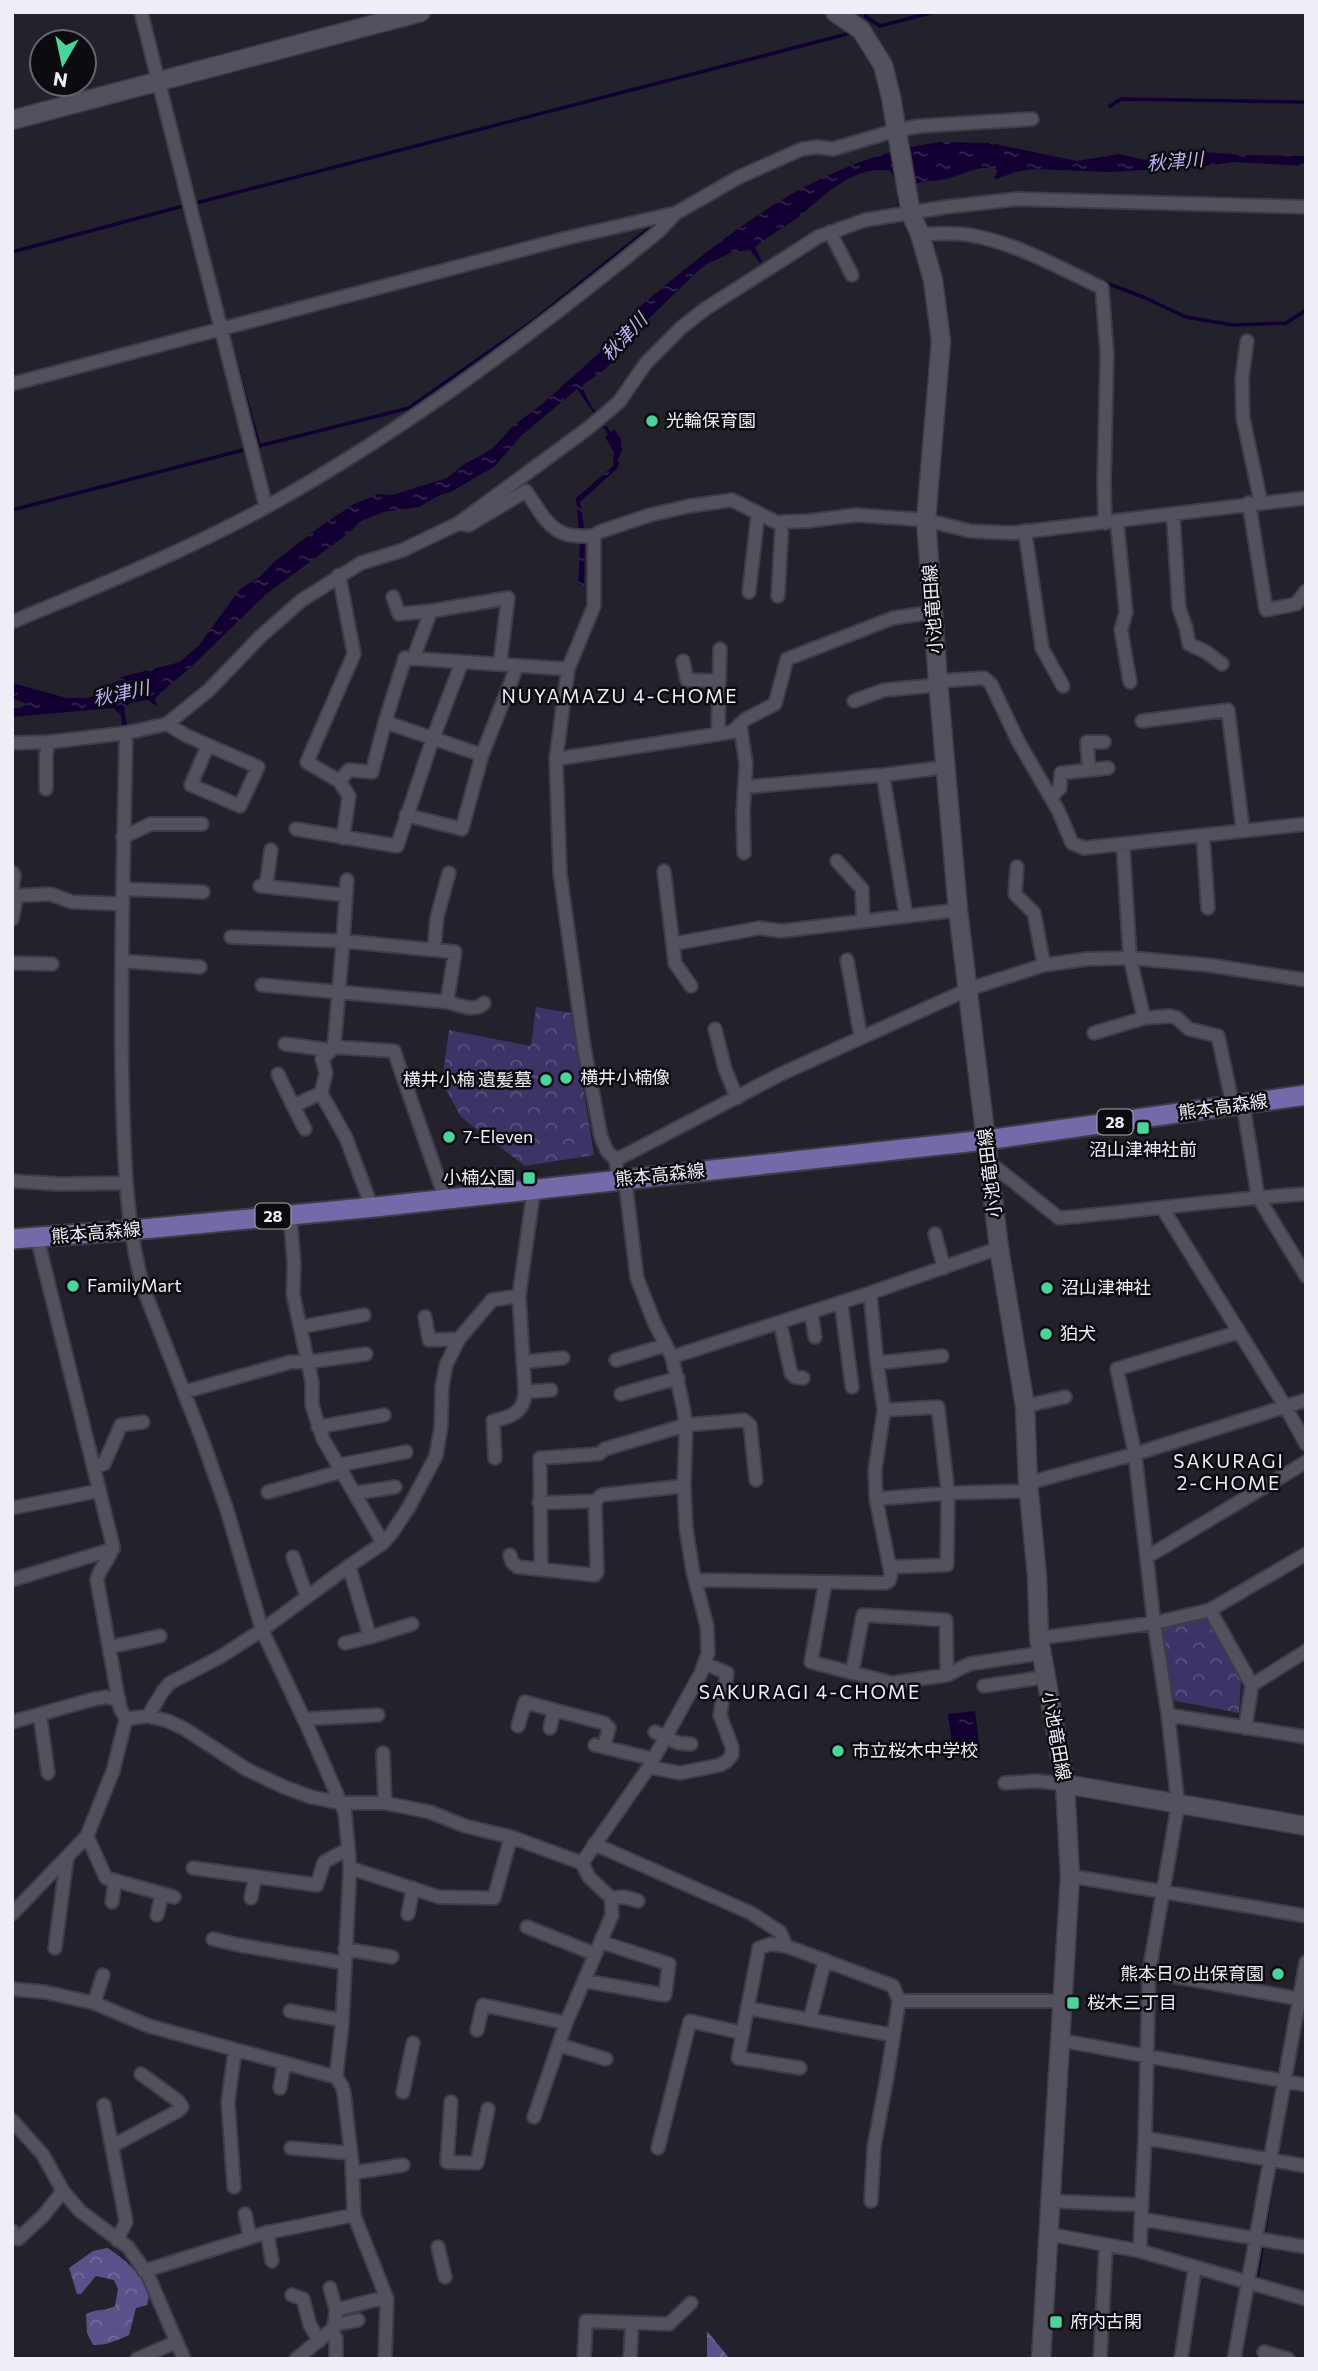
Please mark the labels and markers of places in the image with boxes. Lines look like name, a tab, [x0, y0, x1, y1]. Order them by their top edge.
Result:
place label: 光輪保育園	[666, 409, 756, 431]
marker: 光輪保育園	[644, 413, 660, 429]
place label: 横井小楠像	[580, 1066, 670, 1088]
place label: 横井小楠 遺髪墓	[403, 1068, 532, 1090]
marker: 横井小楠像	[558, 1070, 574, 1086]
marker: 横井小楠 遺髪墓	[538, 1072, 554, 1088]
marker: 沼山津神社前	[1135, 1120, 1151, 1136]
place label: 7-Eleven	[463, 1125, 533, 1147]
marker: 7-Eleven	[441, 1129, 457, 1145]
place label: 沼山津神社前	[1089, 1138, 1197, 1160]
place label: 小楠公園	[443, 1166, 515, 1188]
marker: 小楠公園	[521, 1170, 537, 1186]
place label: FamilyMart	[87, 1274, 182, 1296]
place label: 沼山津神社	[1061, 1276, 1151, 1298]
marker: FamilyMart	[65, 1278, 81, 1294]
marker: 沼山津神社	[1039, 1280, 1055, 1296]
place label: 狛犬	[1060, 1322, 1096, 1344]
marker: 狛犬	[1038, 1326, 1054, 1342]
place label: 市立桜木中学校	[852, 1739, 978, 1761]
marker: 市立桜木中学校	[830, 1743, 846, 1759]
place label: 熊本日の出保育園	[1120, 1962, 1264, 1984]
marker: 熊本日の出保育園	[1270, 1966, 1286, 1982]
place label: 桜木三丁目	[1087, 1991, 1177, 2013]
marker: 桜木三丁目	[1065, 1995, 1081, 2011]
place label: 府内古閑	[1070, 2310, 1142, 2332]
marker: 府内古閑	[1048, 2314, 1064, 2330]

